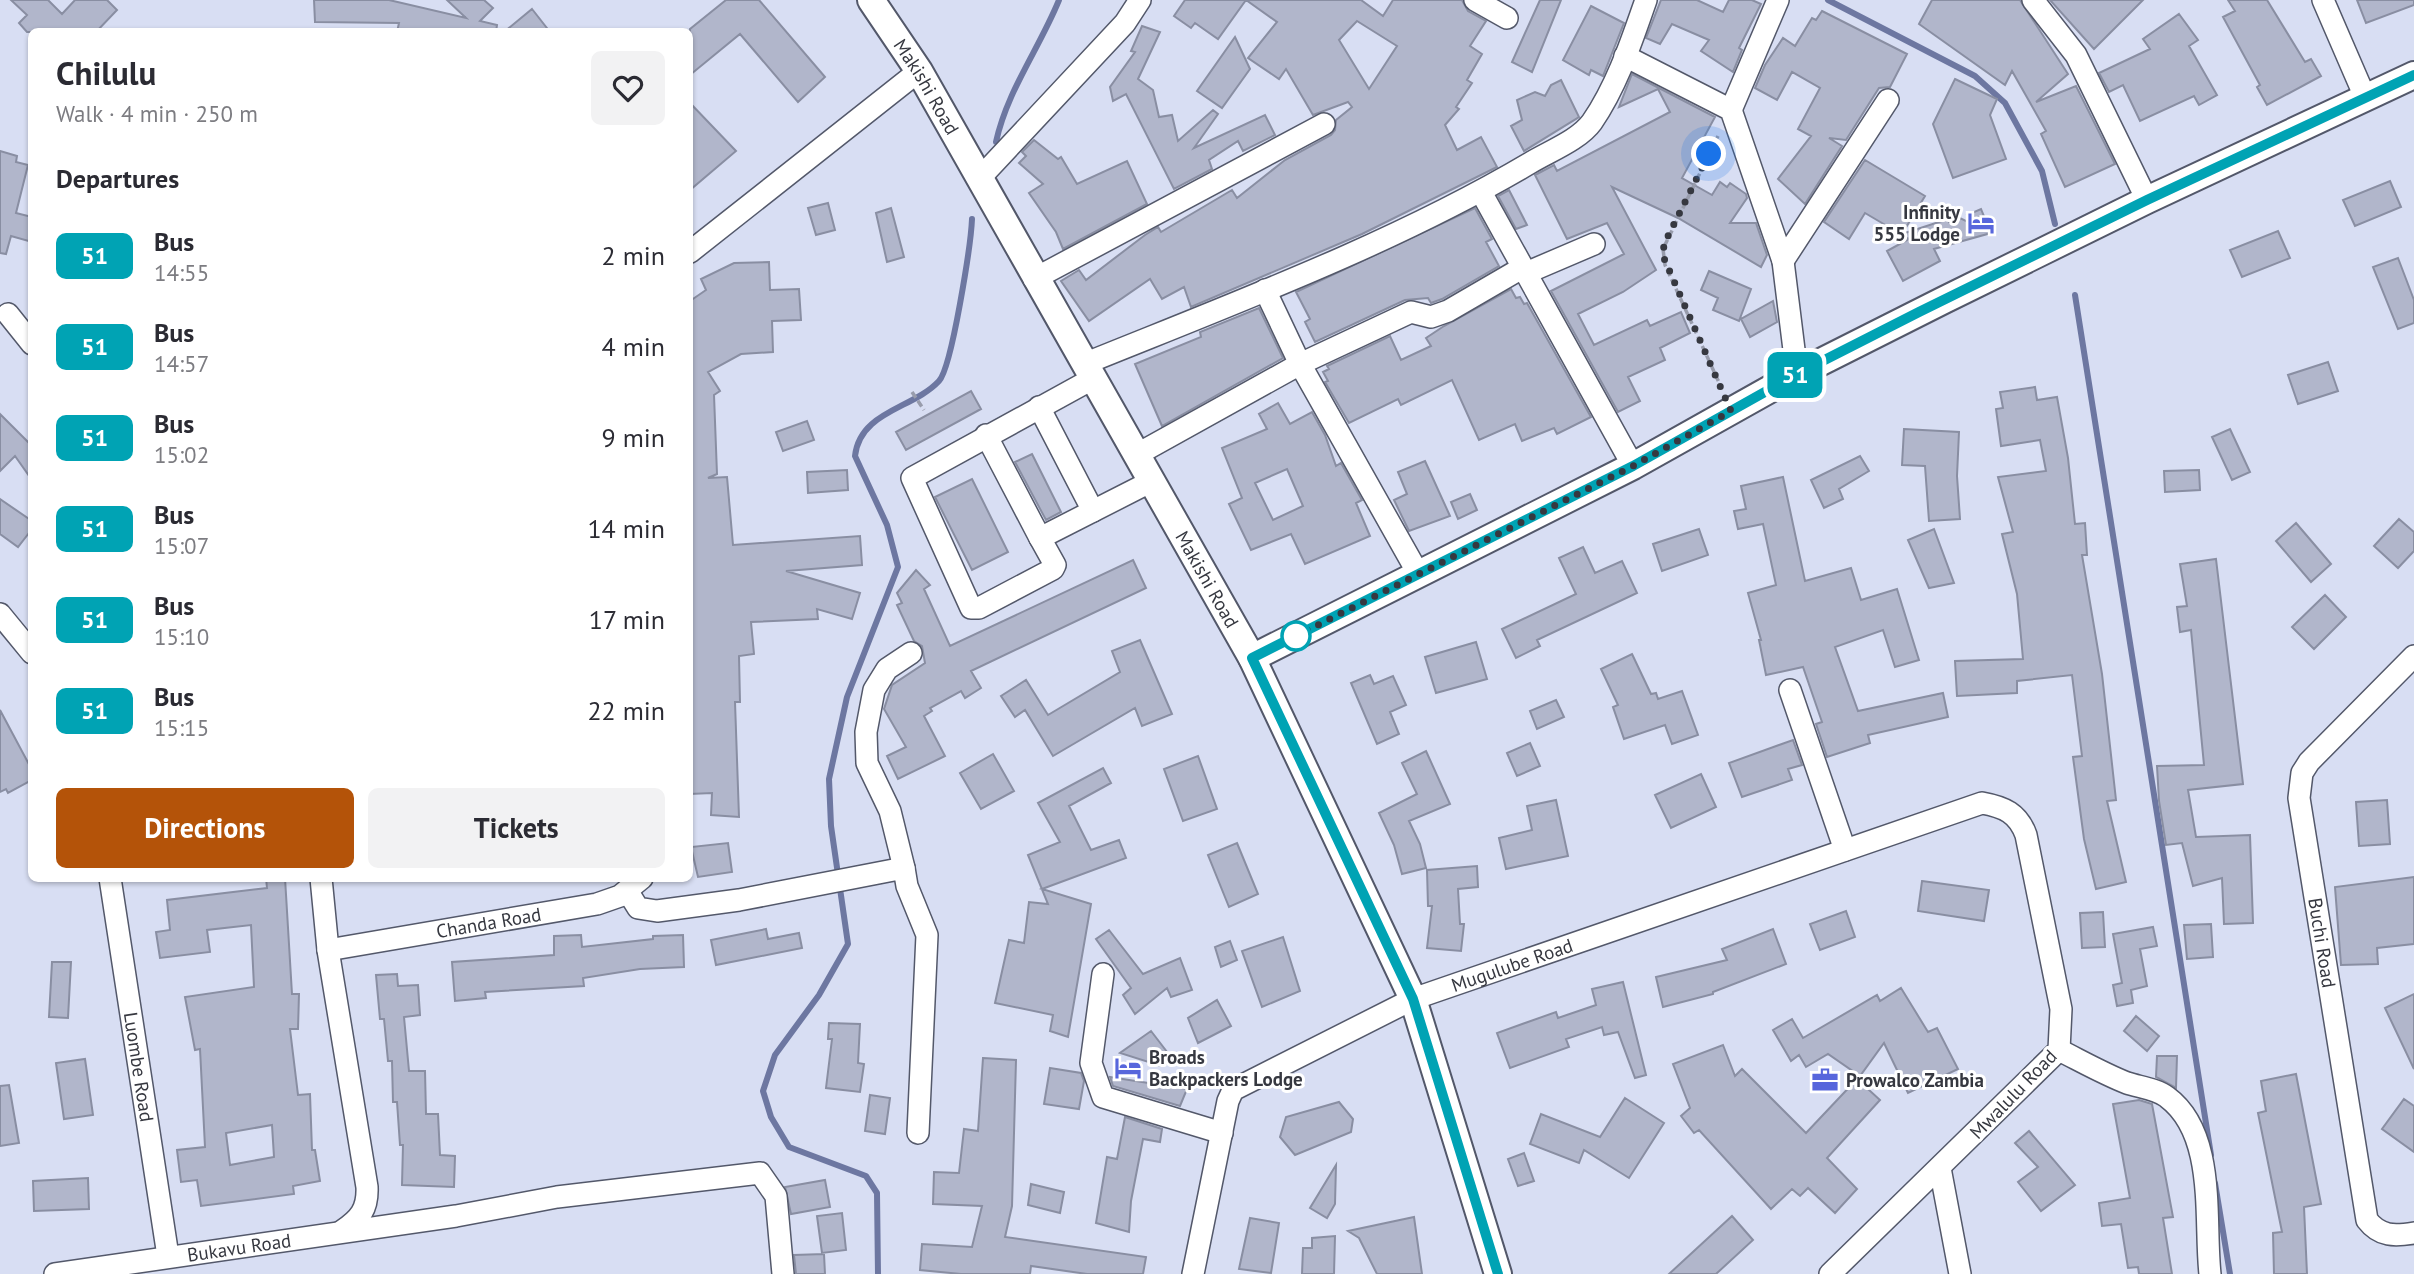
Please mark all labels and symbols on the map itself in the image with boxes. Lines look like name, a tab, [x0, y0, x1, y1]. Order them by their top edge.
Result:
street label: Makishi Road	[889, 34, 964, 139]
your location	[1691, 136, 1726, 171]
place label: Infinity 555 Lodge	[1873, 200, 1961, 246]
hotel icon: Infinity 555 Lodge	[1966, 208, 1996, 238]
line badge: 51	[1764, 352, 1826, 398]
street label: Makishi Road	[1170, 527, 1244, 632]
unlabelled marker	[1281, 621, 1311, 651]
street label: Buchi Road	[2303, 896, 2341, 989]
street label: Chanda Road	[434, 902, 543, 943]
street label: Mugulube Road	[1448, 933, 1576, 997]
street label: Luombe Road	[119, 1010, 159, 1123]
street label: Mwalulu Road	[1964, 1044, 2062, 1144]
place label: Broads Backpackers Lodge	[1149, 1045, 1303, 1091]
hotel icon: Broads Backpackers Lodge	[1113, 1053, 1143, 1083]
office icon: Prowalco Zambia	[1810, 1065, 1840, 1095]
place label: Prowalco Zambia	[1846, 1068, 1984, 1092]
street label: Bukavu Road	[186, 1228, 293, 1267]

